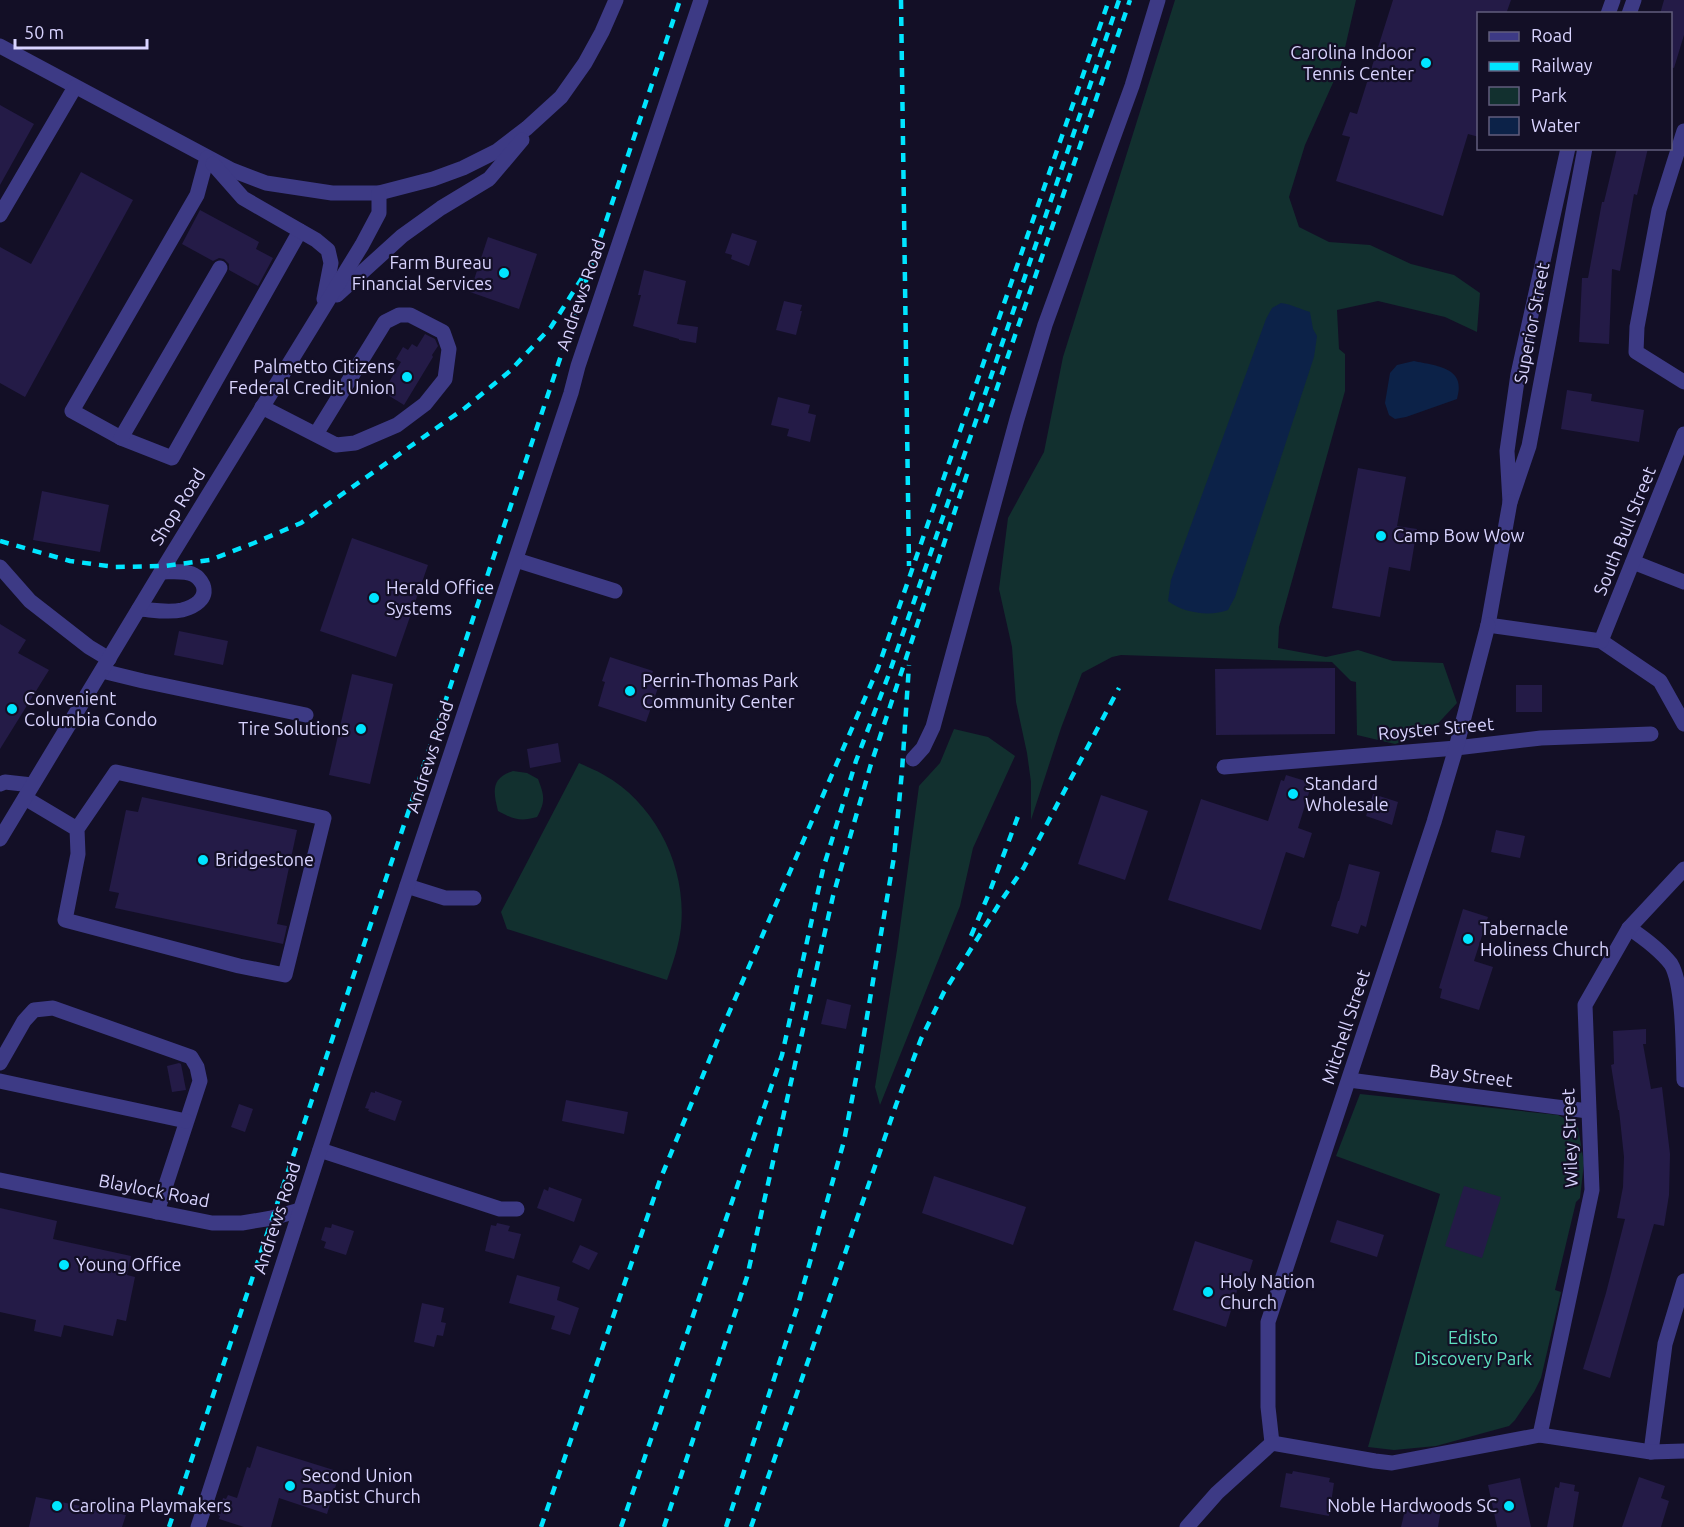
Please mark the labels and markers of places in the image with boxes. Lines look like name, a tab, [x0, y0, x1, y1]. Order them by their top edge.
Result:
place label: Carolina Indoor Tennis Center	[1290, 42, 1414, 83]
marker: Carolina Indoor Tennis Center	[1419, 56, 1433, 70]
place label: Farm Bureau Financial Services	[352, 252, 492, 293]
marker: Farm Bureau Financial Services	[497, 266, 511, 280]
place label: Palmetto Citizens Federal Credit Union	[229, 356, 395, 397]
marker: Palmetto Citizens Federal Credit Union	[400, 370, 414, 384]
place label: Camp Bow Wow	[1393, 525, 1524, 545]
marker: Camp Bow Wow	[1374, 529, 1388, 543]
place label: Herald Office Systems	[386, 577, 494, 618]
marker: Herald Office Systems	[367, 591, 381, 605]
place label: Perrin-Thomas Park Community Center	[642, 670, 798, 711]
marker: Perrin-Thomas Park Community Center	[623, 684, 637, 698]
place label: Convenient Columbia Condo	[24, 688, 157, 729]
marker: Convenient Columbia Condo	[5, 702, 19, 716]
place label: Tire Solutions	[238, 718, 349, 738]
marker: Tire Solutions	[354, 722, 368, 736]
place label: Standard Wholesale	[1305, 773, 1389, 814]
marker: Standard Wholesale	[1286, 787, 1300, 801]
place label: Bridgestone	[215, 849, 314, 869]
marker: Bridgestone	[196, 853, 210, 867]
place label: Tabernacle Holiness Church	[1480, 918, 1609, 959]
marker: Tabernacle Holiness Church	[1461, 932, 1475, 946]
place label: Young Office	[76, 1254, 182, 1274]
marker: Young Office	[57, 1258, 71, 1272]
place label: Holy Nation Church	[1220, 1271, 1315, 1312]
marker: Holy Nation Church	[1201, 1285, 1215, 1299]
place label: Second Union Baptist Church	[302, 1465, 421, 1506]
marker: Second Union Baptist Church	[283, 1479, 297, 1493]
place label: Carolina Playmakers	[69, 1495, 231, 1515]
place label: Noble Hardwoods SC	[1327, 1495, 1497, 1515]
marker: Carolina Playmakers	[50, 1499, 64, 1513]
marker: Noble Hardwoods SC	[1502, 1499, 1516, 1513]

